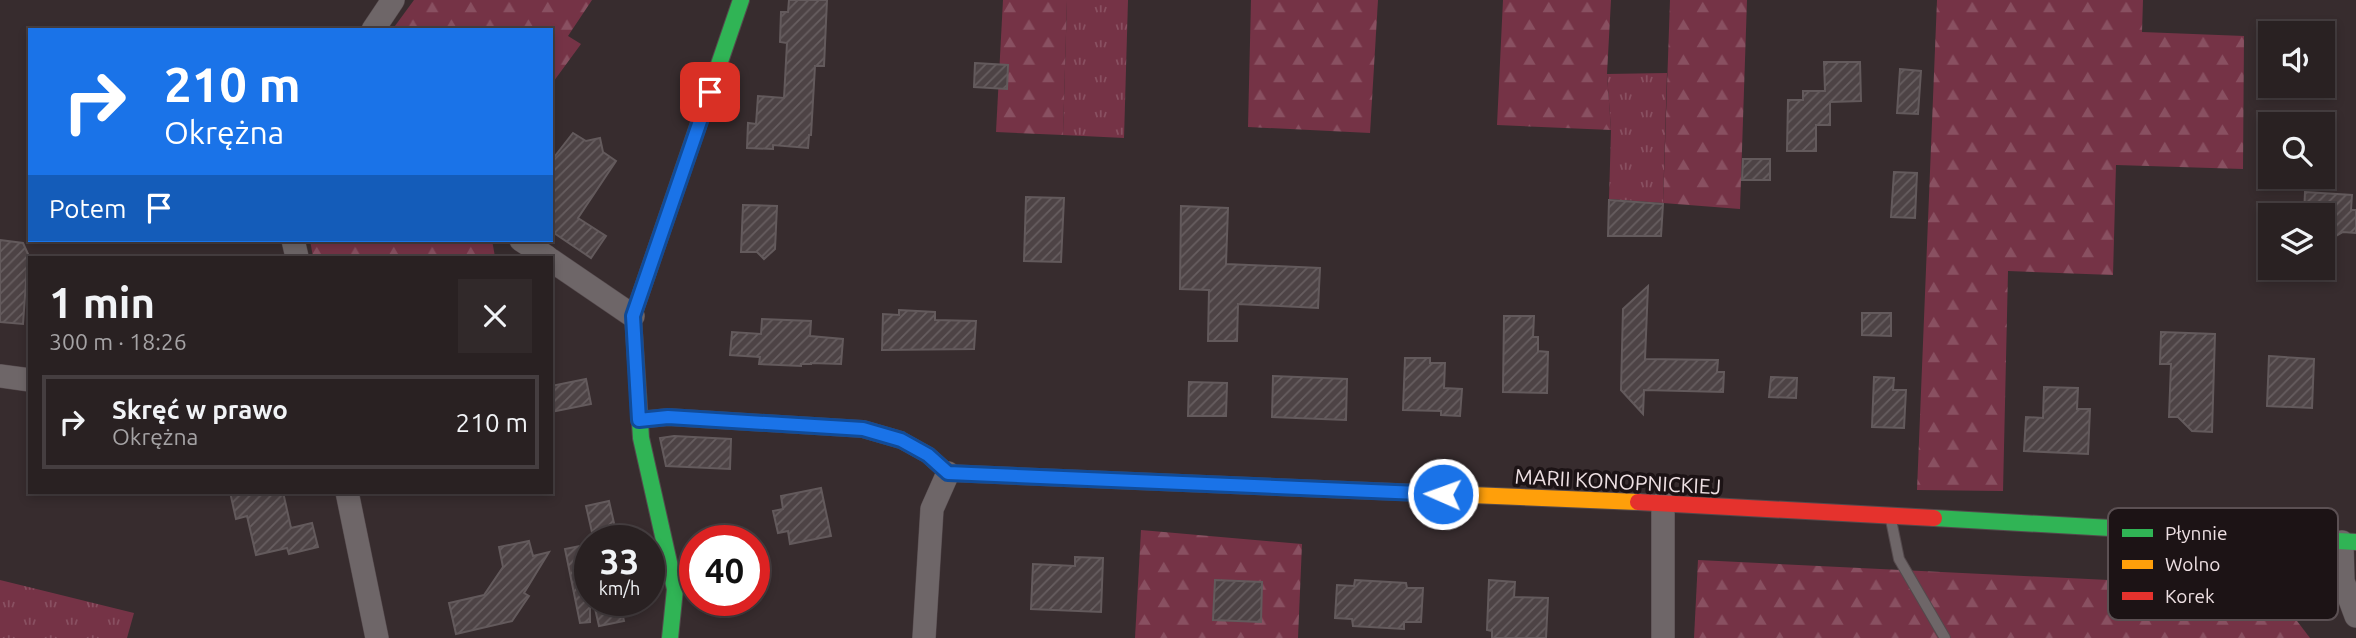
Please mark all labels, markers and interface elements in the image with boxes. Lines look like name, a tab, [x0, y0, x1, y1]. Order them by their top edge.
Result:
map controls	[2258, 21, 2335, 280]
button: sound	[2258, 21, 2335, 98]
icon: right	[49, 56, 140, 147]
text: 210 m	[164, 56, 301, 111]
pin	[680, 62, 740, 122]
icon: arrive	[691, 73, 729, 111]
button: search	[2258, 112, 2335, 189]
text: Okrężna	[164, 114, 284, 150]
icon: arrive	[140, 189, 178, 227]
text: Potem	[49, 194, 126, 223]
button: layers	[2258, 203, 2335, 280]
text: 1 min	[49, 279, 155, 326]
button: close	[458, 279, 532, 353]
text: 300 m · 18:26	[49, 329, 187, 354]
text: Skręć w prawo	[112, 395, 288, 424]
icon: right	[53, 403, 91, 441]
text: 210 m	[456, 408, 528, 437]
text: Okrężna	[112, 424, 198, 449]
position arrow	[1406, 457, 1480, 531]
street label: MARII KONOPNICKIEJ	[1514, 464, 1722, 498]
legend	[2108, 508, 2338, 620]
text: Płynnie	[2165, 522, 2227, 544]
speed limit sign: 40	[679, 525, 770, 616]
text: 33	[600, 541, 639, 581]
text: Wolno	[2165, 553, 2220, 575]
text: km/h	[599, 578, 640, 598]
text: Korek	[2165, 585, 2215, 607]

